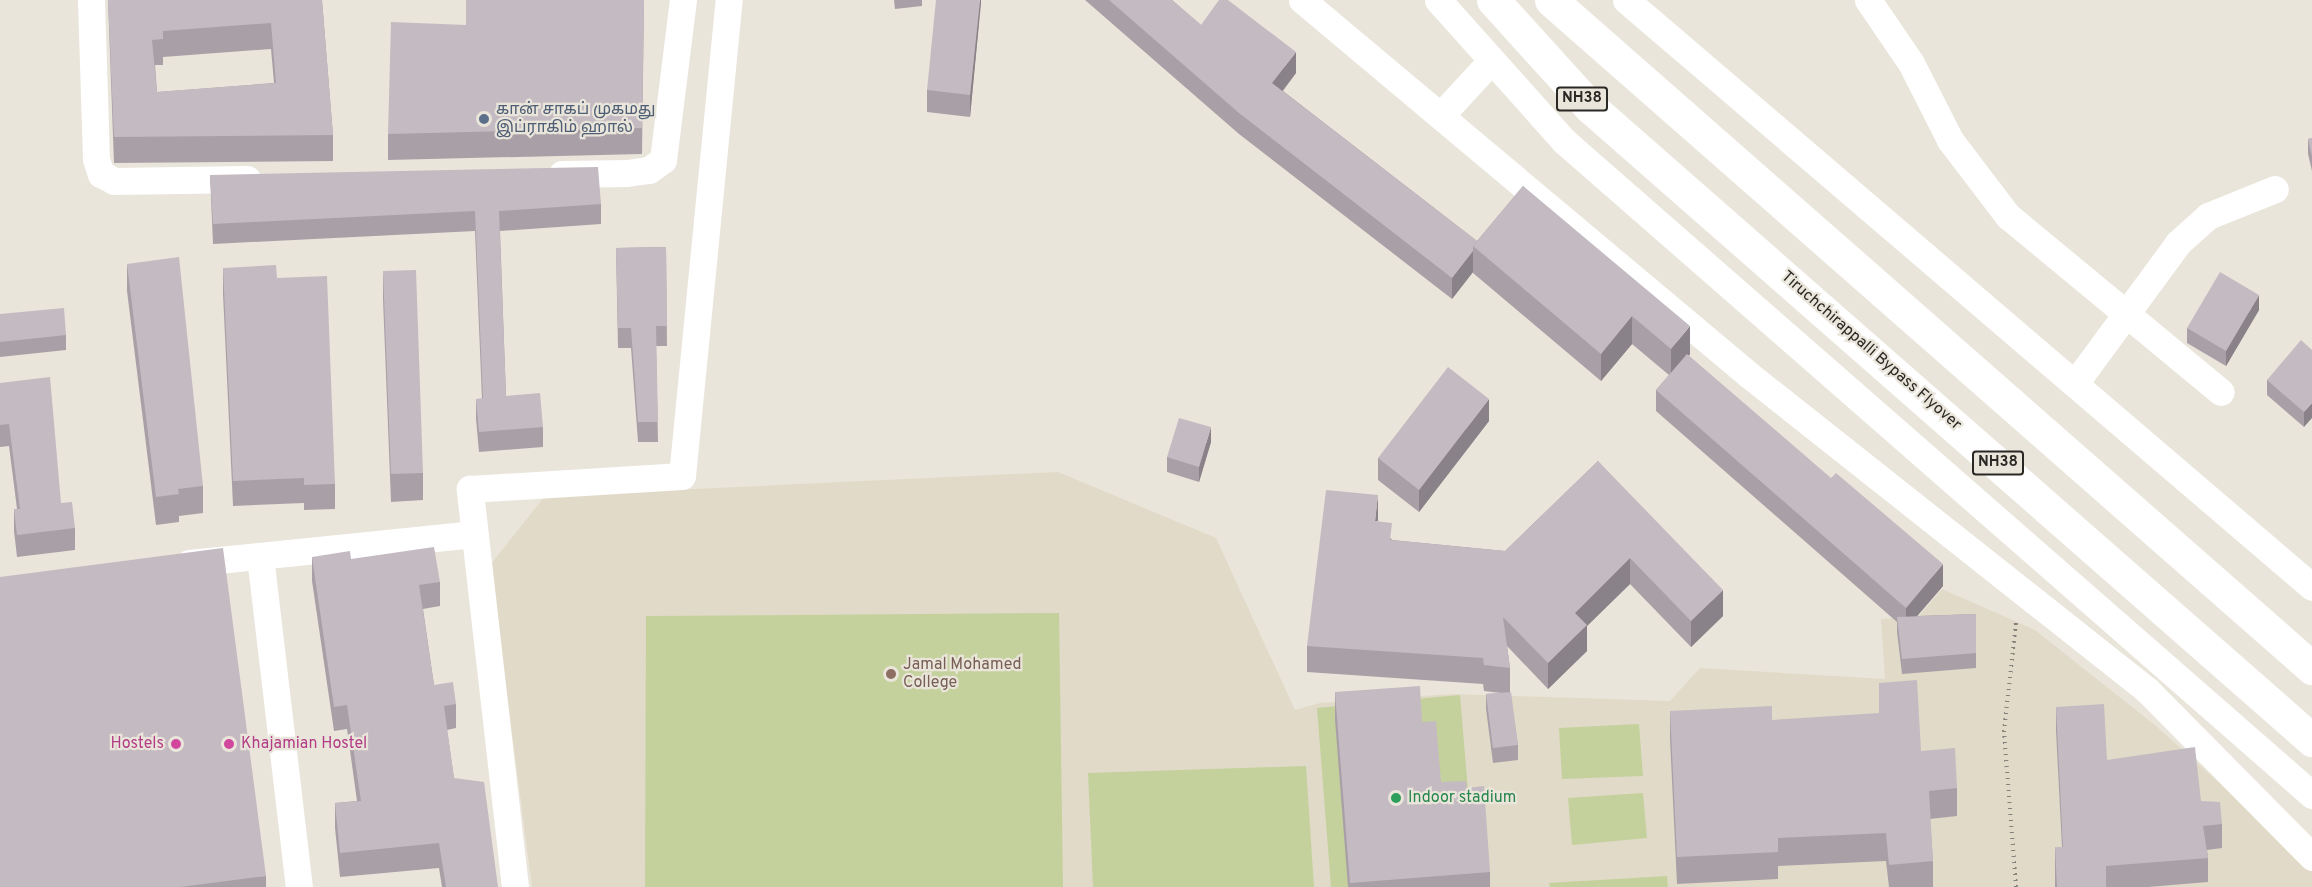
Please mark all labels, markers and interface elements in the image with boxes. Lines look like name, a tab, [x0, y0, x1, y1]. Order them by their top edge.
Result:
road number: NH38	[1555, 87, 1609, 111]
place label: கான் சாகப் முகமது இப்ராகிம் ஹால்	[496, 100, 655, 138]
marker: கான் சாகப் முகமது இப்ராகிம் ஹால்	[477, 112, 491, 126]
street label: Tiruchchirappalli Bypass Flyover	[1777, 267, 1965, 435]
road number: NH38	[1971, 451, 2025, 475]
place label: Jamal Mohamed College	[903, 655, 1022, 693]
marker: Jamal Mohamed College	[884, 667, 898, 681]
place label: Hostels	[110, 734, 164, 754]
place label: Khajamian Hostel	[241, 734, 367, 754]
marker: Hostels	[169, 737, 183, 751]
marker: Khajamian Hostel	[222, 737, 236, 751]
place label: Indoor stadium	[1408, 788, 1516, 808]
marker: Indoor stadium	[1389, 791, 1403, 805]

